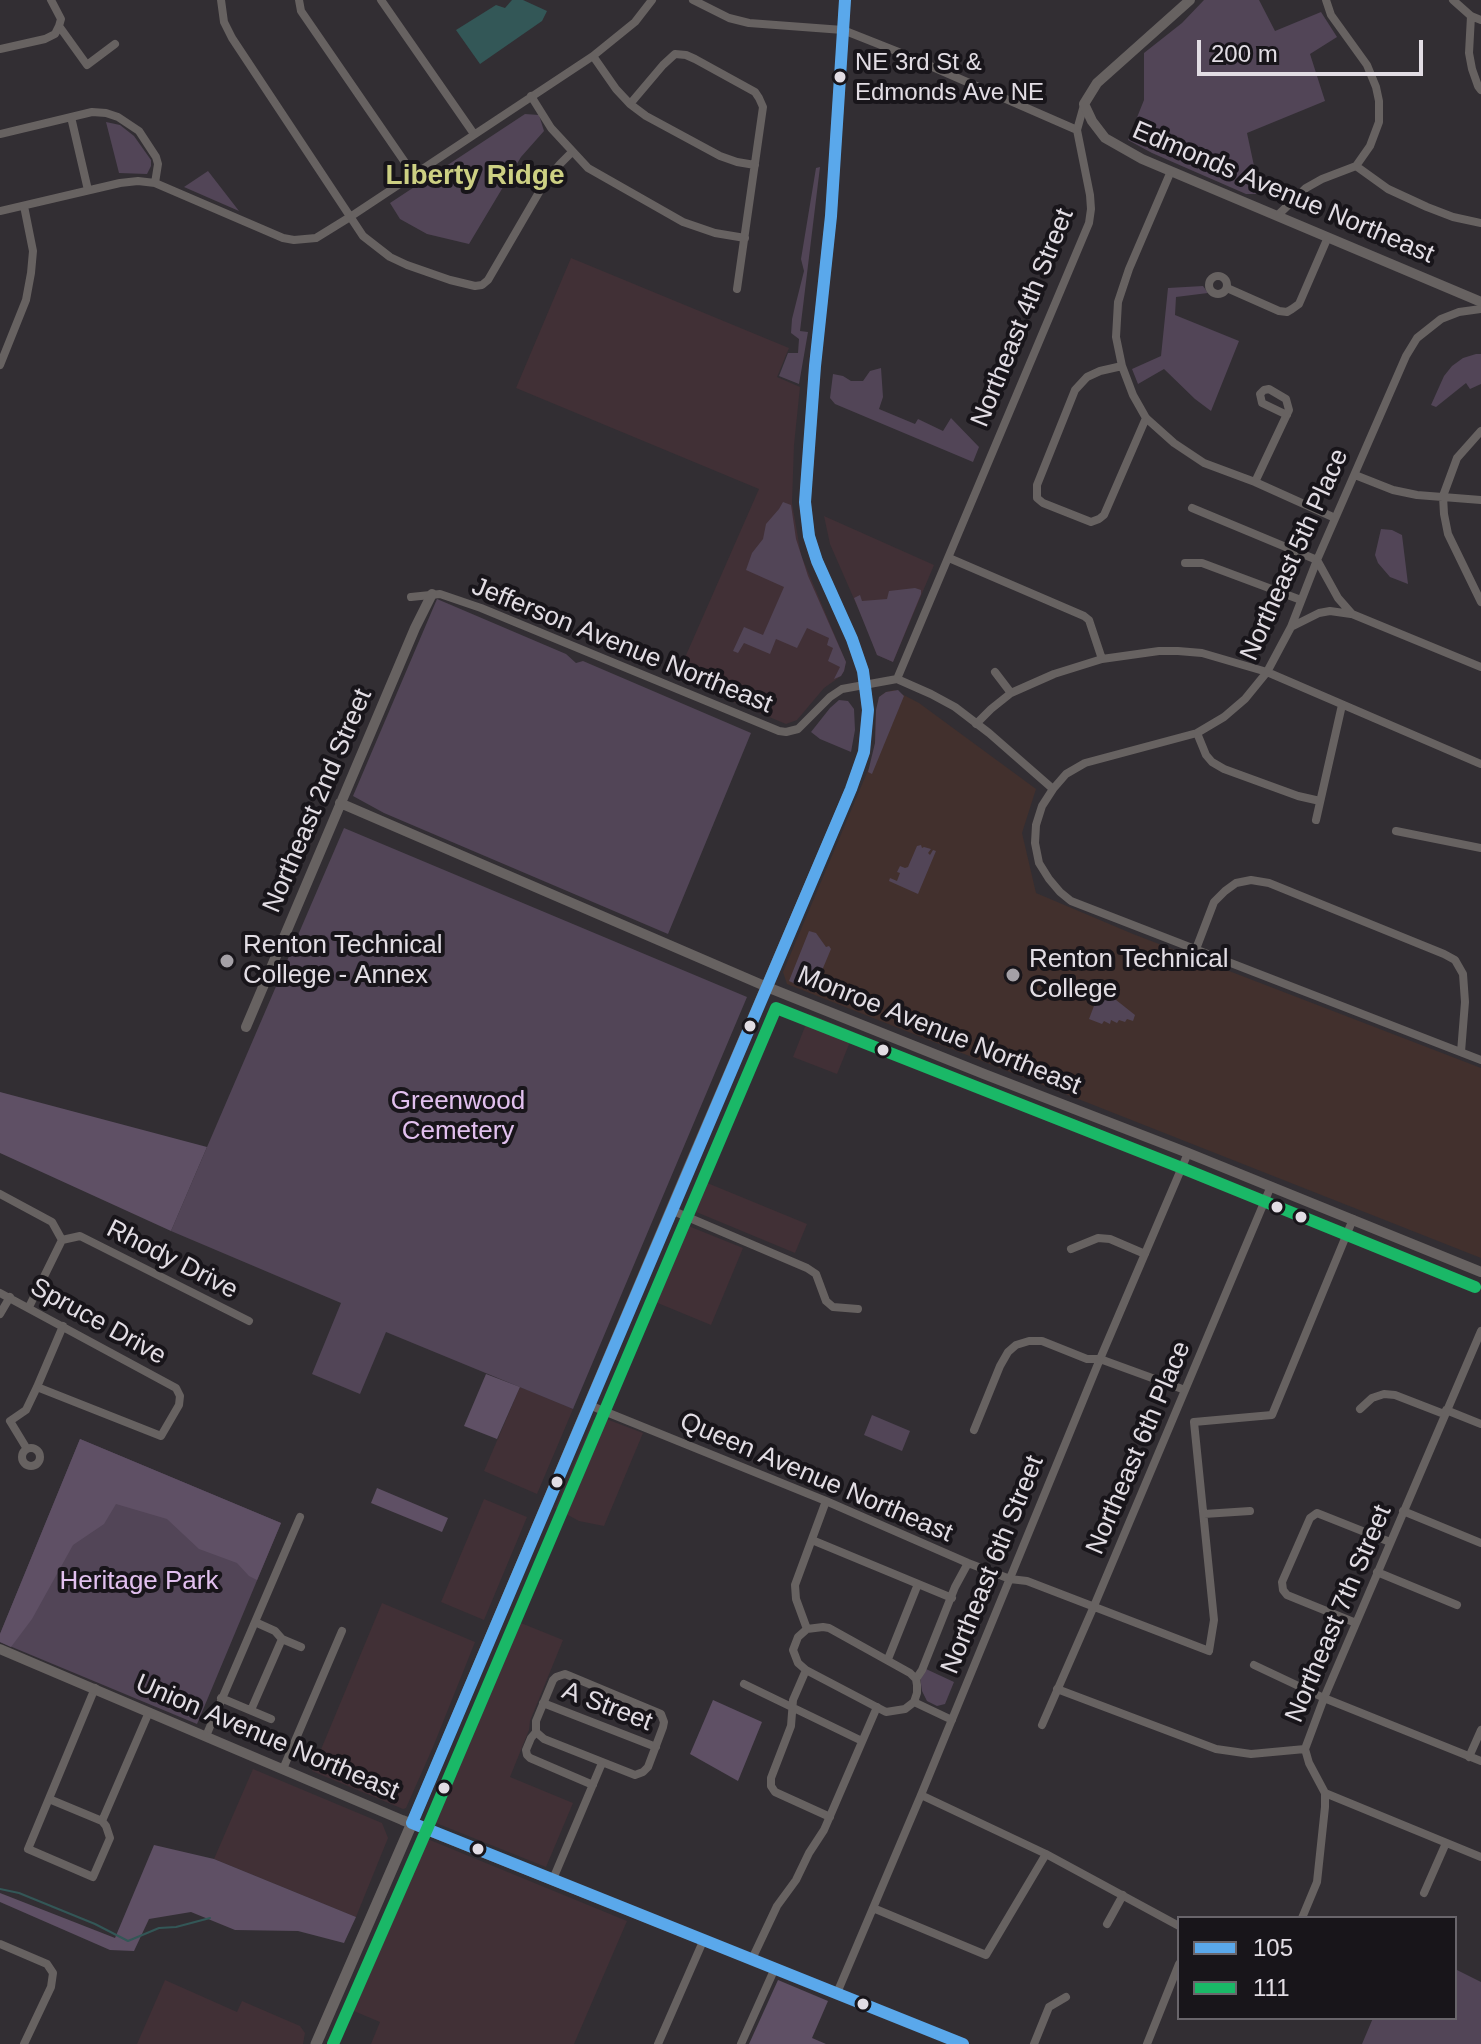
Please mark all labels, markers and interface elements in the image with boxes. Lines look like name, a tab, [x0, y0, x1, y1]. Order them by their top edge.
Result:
scale bar	[1201, 24, 1427, 74]
text: 200 m	[1211, 40, 1278, 67]
place label: NE 3rd St & Edmonds Ave NE	[855, 49, 1044, 105]
marker: NE 3rd St & Edmonds Ave NE	[832, 69, 848, 85]
street label: Edmonds Avenue Northeast	[1127, 115, 1439, 271]
district label: Liberty Ridge	[386, 159, 564, 193]
street label: Northeast 4th Street	[965, 204, 1081, 432]
street label: Northeast 5th Place	[1234, 444, 1356, 666]
street label: Jefferson Avenue Northeast	[467, 571, 777, 721]
street label: Northeast 2nd Street	[257, 684, 379, 918]
place label: Renton Technical College - Annex	[243, 930, 442, 992]
place label: Renton Technical College	[1029, 944, 1228, 1006]
marker: Renton Technical College - Annex	[218, 952, 236, 970]
street label: Monroe Avenue Northeast	[793, 960, 1085, 1102]
marker: Renton Technical College	[1004, 966, 1022, 984]
unlabelled marker	[742, 1018, 758, 1034]
unlabelled marker	[875, 1042, 891, 1058]
park label: Greenwood Cemetery	[391, 1086, 525, 1148]
unlabelled marker	[1269, 1199, 1285, 1215]
unlabelled marker	[1293, 1209, 1309, 1225]
street label: Rhody Drive	[101, 1214, 243, 1306]
street label: Spruce Drive	[25, 1272, 171, 1372]
street label: Northeast 6th Place	[1080, 1337, 1198, 1559]
street label: Queen Avenue Northeast	[675, 1406, 957, 1550]
street label: Northeast 6th Street	[935, 1451, 1051, 1679]
unlabelled marker	[549, 1474, 565, 1490]
street label: Northeast 7th Street	[1279, 1501, 1399, 1727]
park label: Heritage Park	[60, 1566, 218, 1598]
street label: Union Avenue Northeast	[131, 1668, 403, 1808]
street label: A Street	[558, 1676, 656, 1738]
unlabelled marker	[436, 1780, 452, 1796]
unlabelled marker	[470, 1841, 486, 1857]
legend	[1177, 1916, 1457, 2020]
text: 105	[1253, 1934, 1293, 1961]
text: 111	[1253, 1974, 1289, 2001]
unlabelled marker	[855, 1996, 871, 2012]

